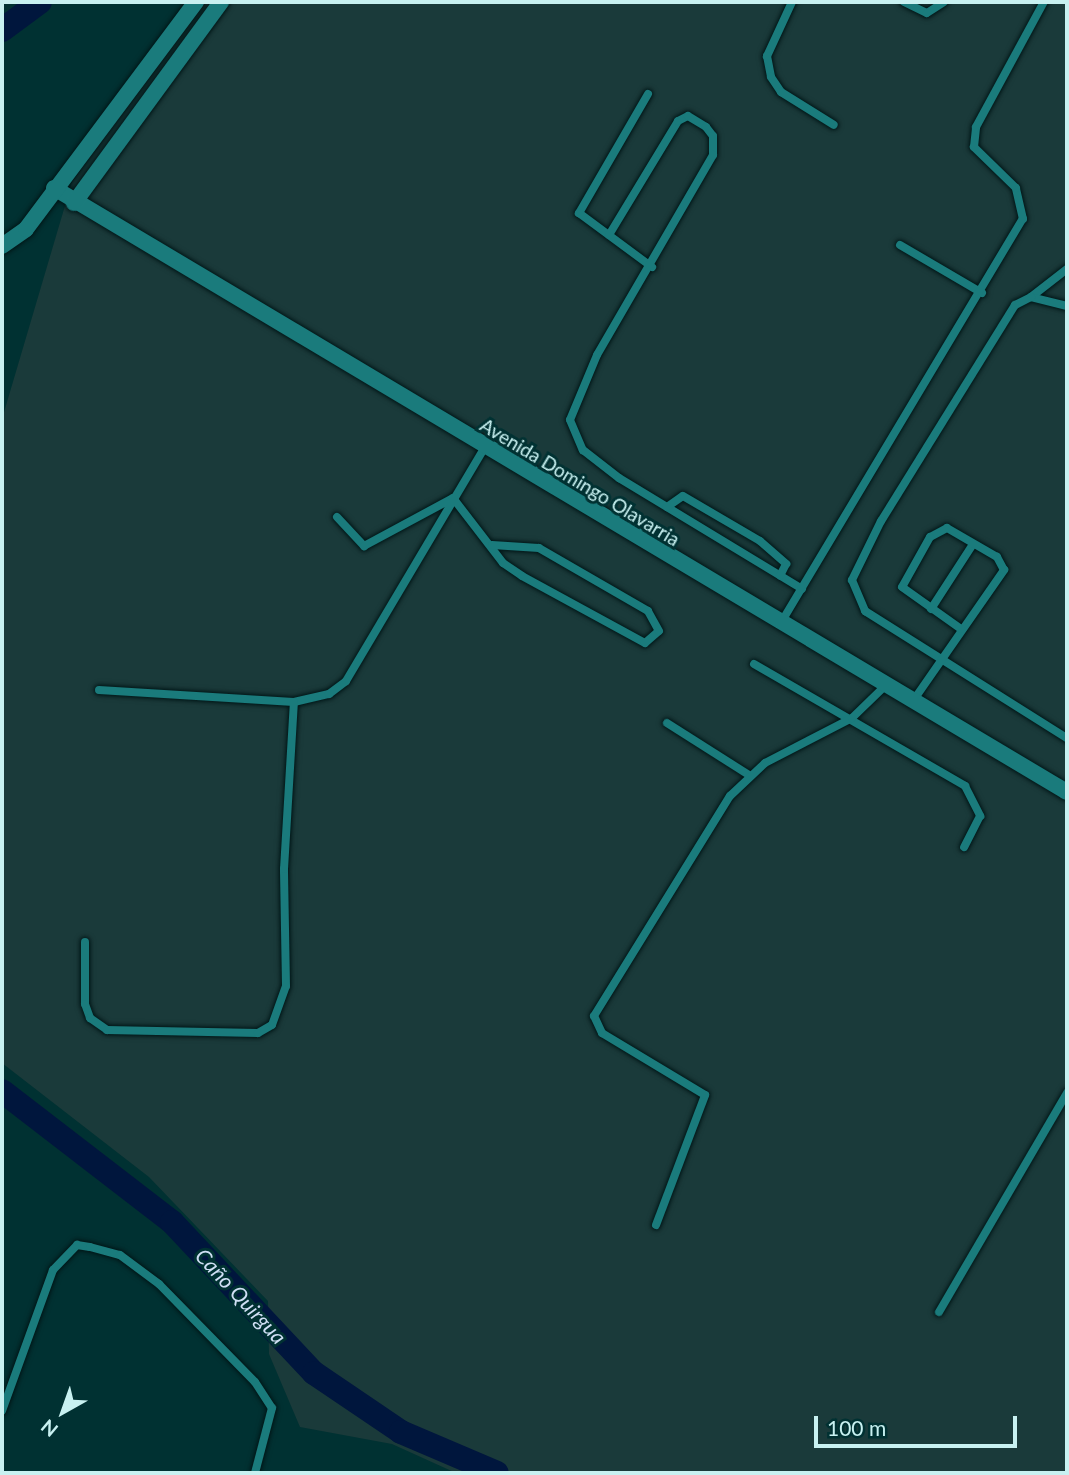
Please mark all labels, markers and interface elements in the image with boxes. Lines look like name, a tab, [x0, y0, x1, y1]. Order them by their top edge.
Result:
street label: Avenida Domingo Olavarria	[476, 413, 684, 551]
water label: Caño Quirgua	[190, 1243, 292, 1349]
north arrow	[28, 1377, 98, 1447]
scale bar	[817, 1402, 1020, 1446]
text: N	[36, 1415, 62, 1442]
text: 100 m	[827, 1415, 886, 1440]

